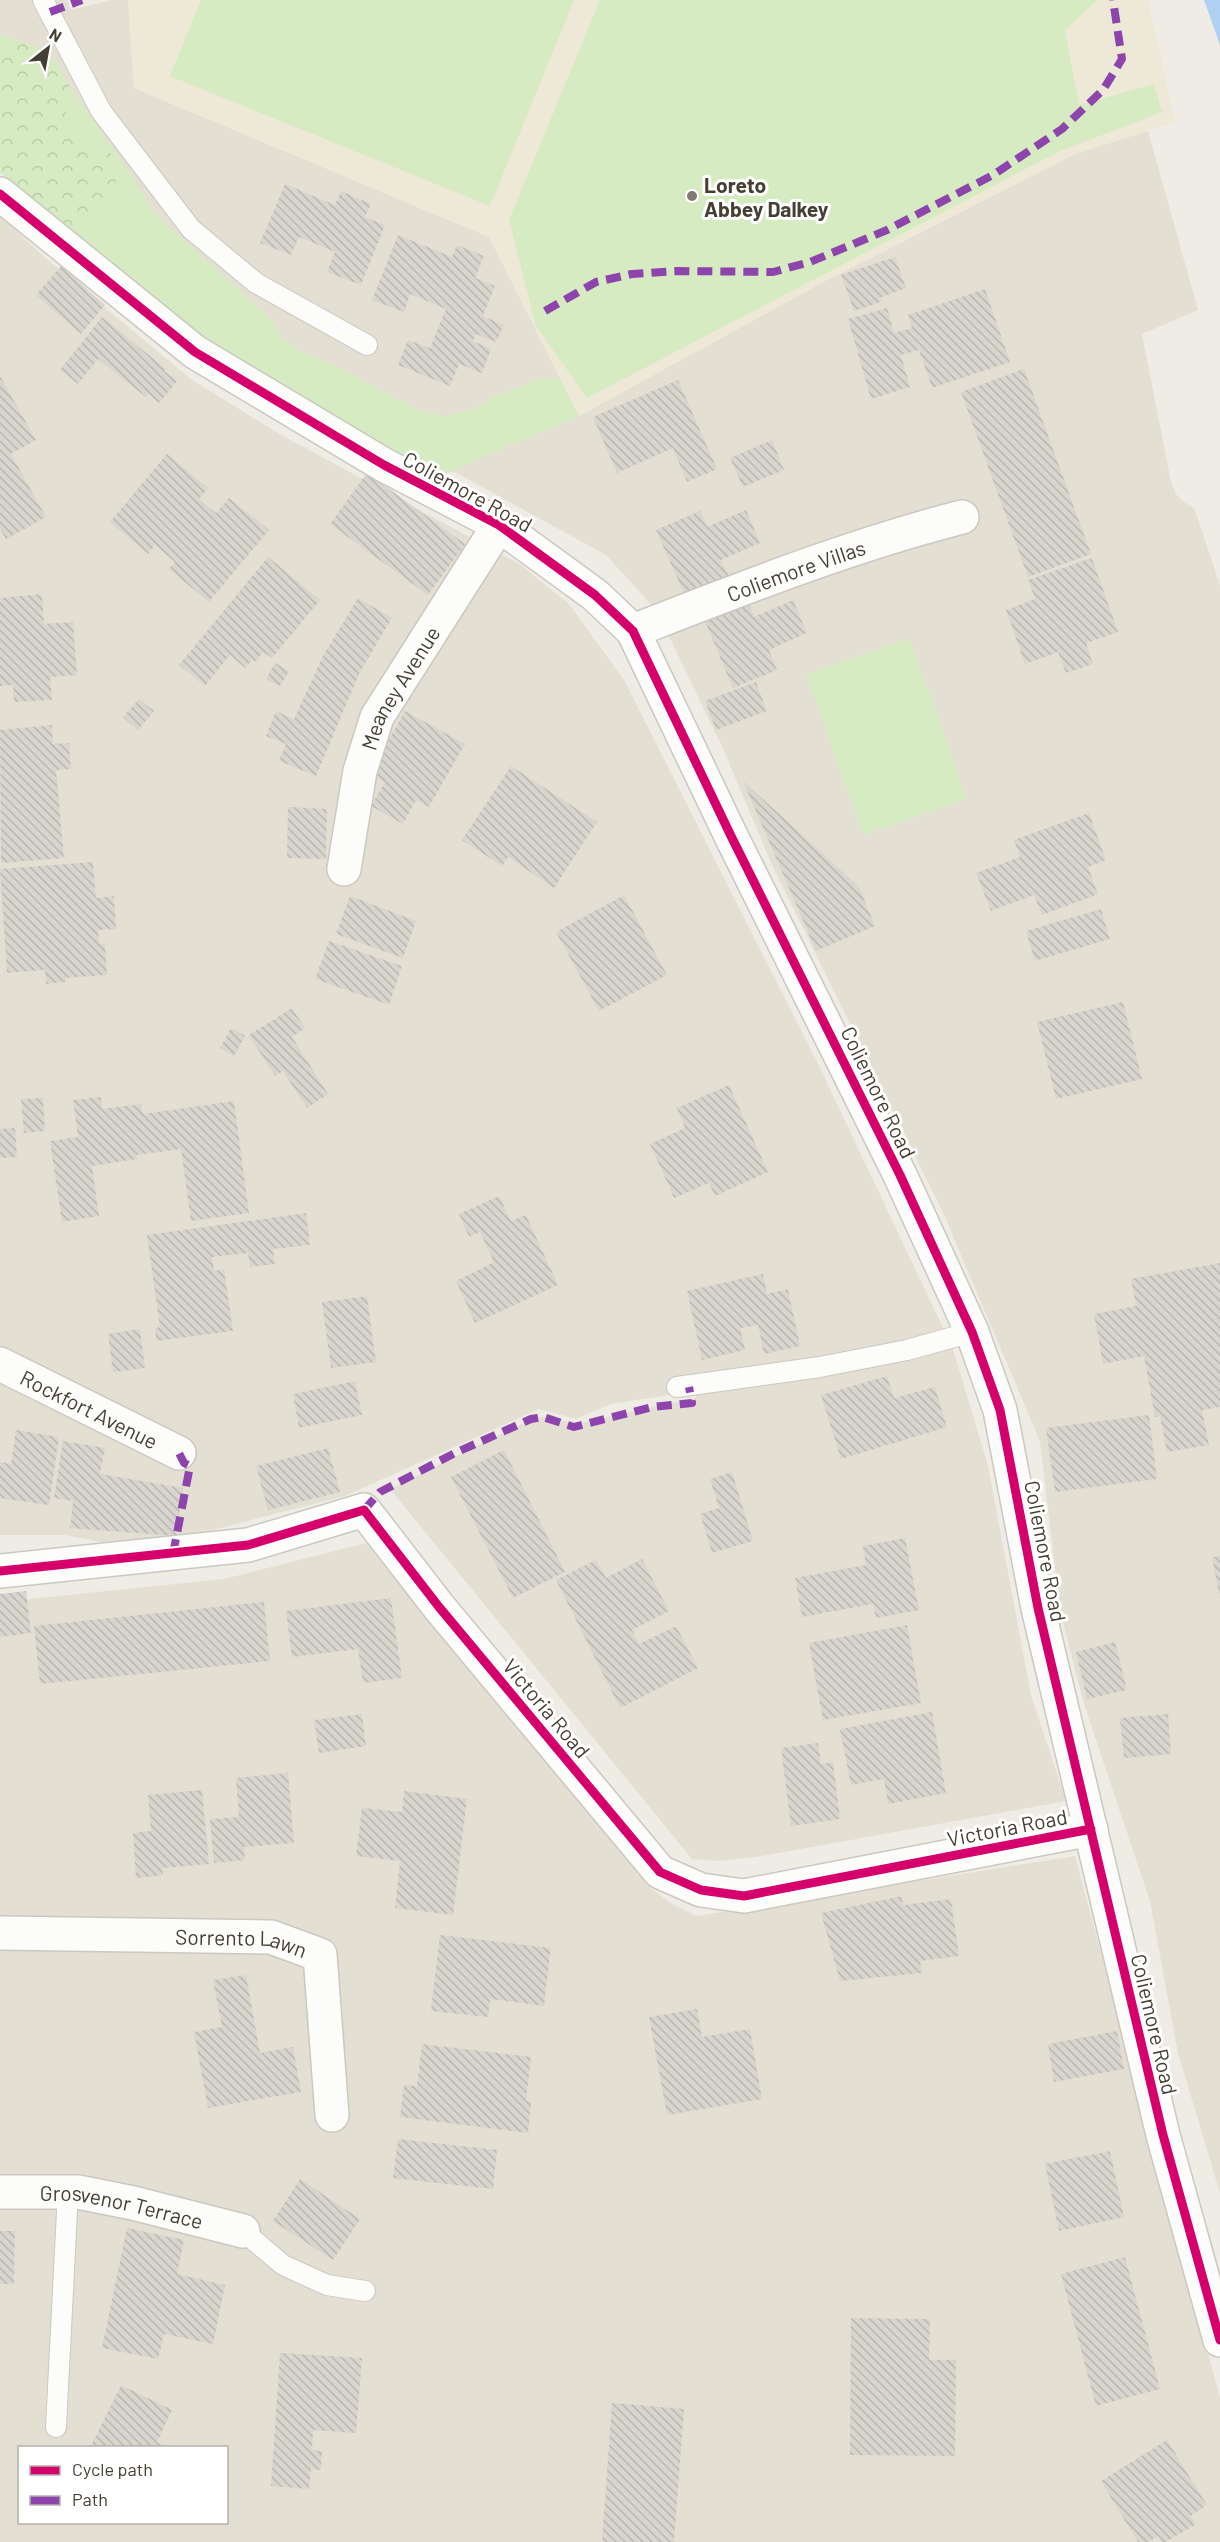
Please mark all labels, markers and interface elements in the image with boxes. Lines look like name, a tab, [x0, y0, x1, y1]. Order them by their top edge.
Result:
north arrow	[18, 18, 78, 78]
text: N	[47, 24, 65, 46]
place label: Loreto Abbey Dalkey	[704, 172, 829, 221]
marker: Loreto Abbey Dalkey	[685, 189, 699, 203]
street label: Coliemore Road	[399, 445, 537, 537]
street label: Coliemore Villas	[723, 534, 868, 606]
street label: Meaney Avenue	[355, 621, 444, 753]
street label: Coliemore Road	[836, 1022, 922, 1162]
street label: Rockfort Avenue	[17, 1364, 162, 1453]
street label: Coliemore Road	[1020, 1478, 1072, 1624]
street label: Victoria Road	[498, 1653, 596, 1763]
street label: Victoria Road	[945, 1803, 1069, 1851]
street label: Sorrento Lawn	[175, 1923, 311, 1962]
street label: Coliemore Road	[1127, 1951, 1183, 2097]
street label: Grosvenor Terrace	[40, 2180, 206, 2233]
legend	[18, 2446, 228, 2524]
text: Cycle path	[72, 2458, 153, 2480]
text: Path	[72, 2488, 108, 2510]

